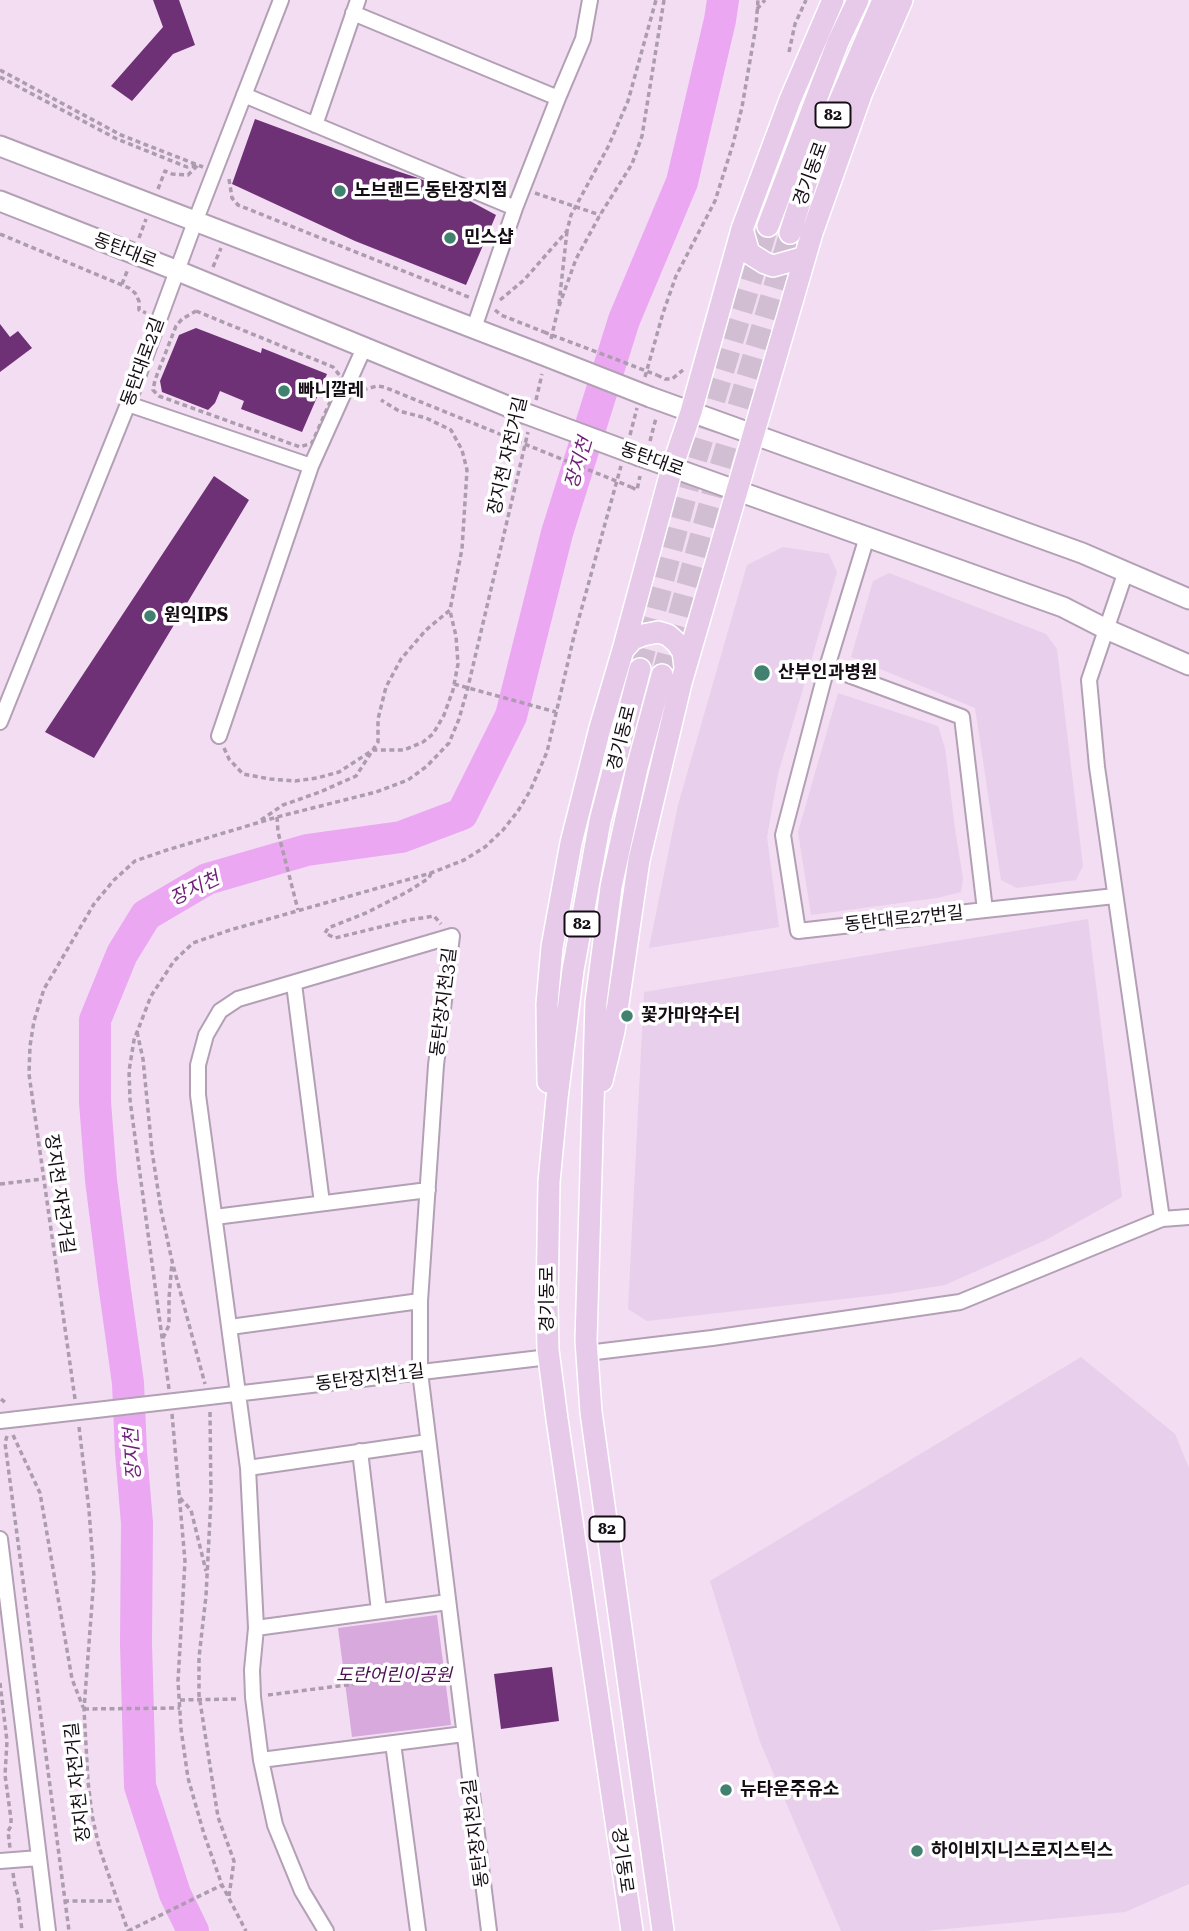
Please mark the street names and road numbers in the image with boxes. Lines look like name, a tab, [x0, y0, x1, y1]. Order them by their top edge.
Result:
road number: 82	[816, 102, 850, 127]
street label: 경기동로	[790, 139, 832, 209]
street label: 동탄대로	[90, 229, 160, 273]
street label: 동탄대로2길	[117, 315, 169, 409]
street label: 장지천 자전거길	[484, 395, 532, 517]
street label: 동탄대로	[617, 439, 687, 481]
street label: 경기동로	[604, 703, 640, 773]
street label: 동탄대로27번길	[843, 902, 965, 936]
road number: 82	[564, 912, 600, 936]
street label: 동탄장지천3길	[427, 946, 461, 1058]
street label: 장지천 자전거길	[40, 1133, 78, 1255]
street label: 경기동로	[537, 1266, 559, 1332]
street label: 동탄장지천1길	[314, 1361, 426, 1395]
road number: 82	[590, 1516, 624, 1541]
street label: 장지천 자전거길	[61, 1721, 95, 1843]
street label: 동탄장지천2길	[459, 1777, 493, 1889]
street label: 경기동로	[607, 1826, 637, 1894]

